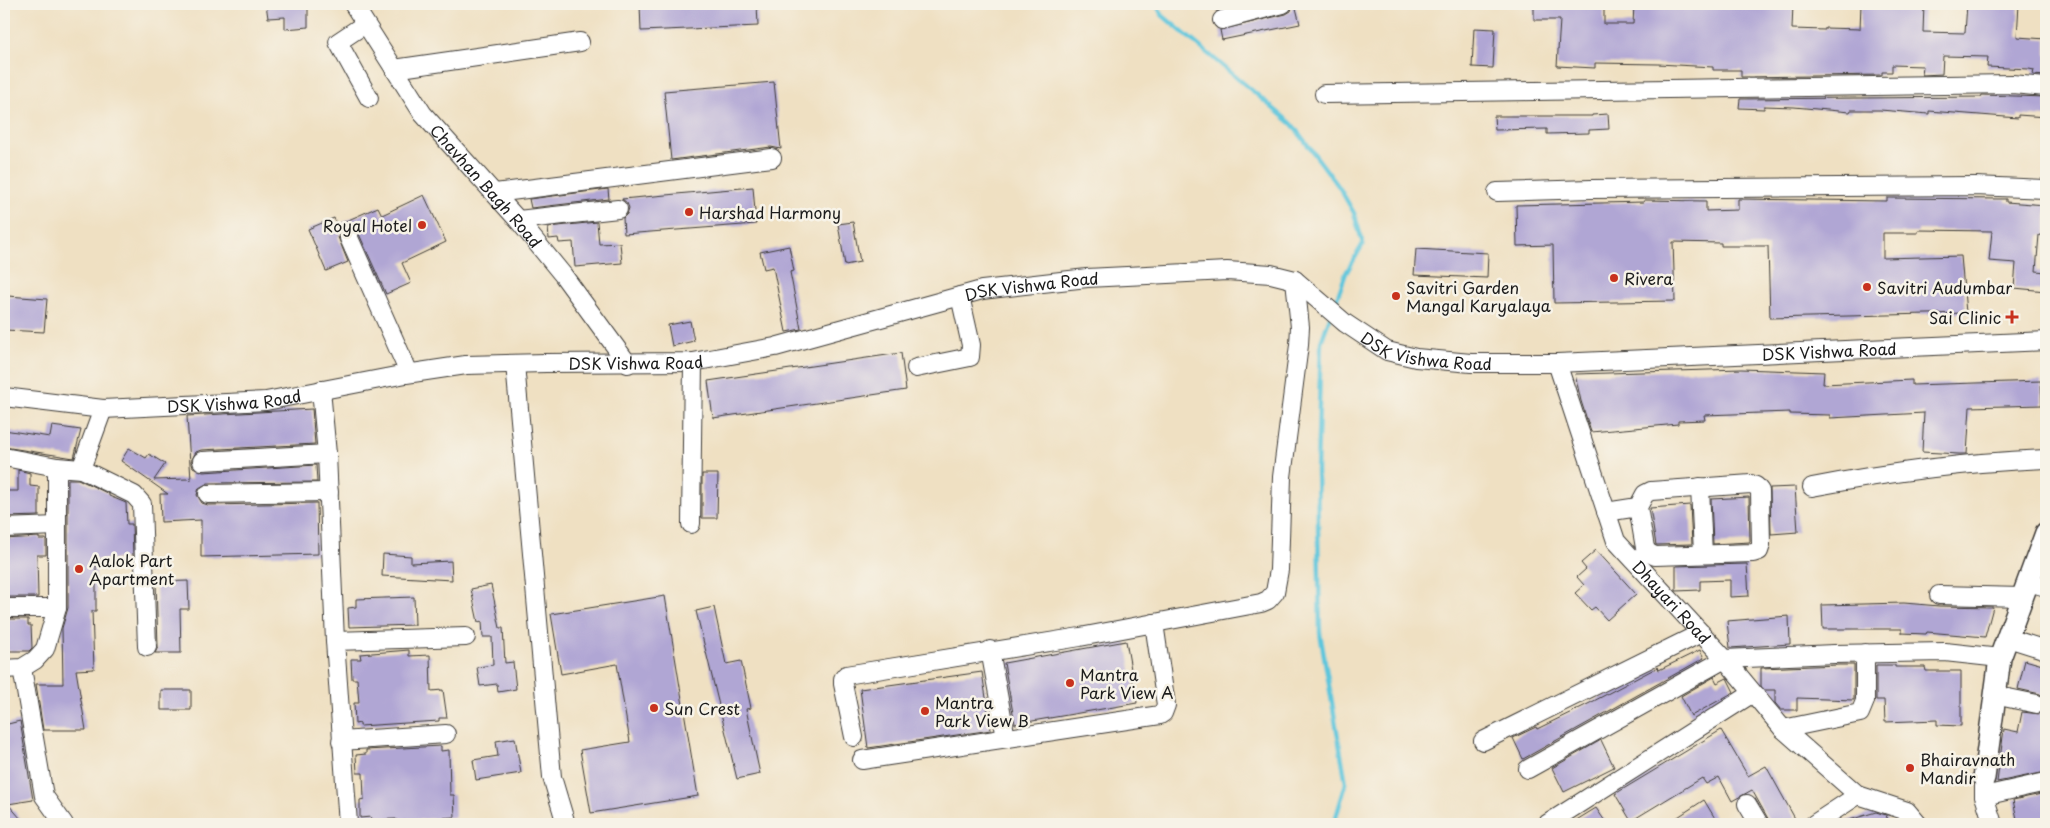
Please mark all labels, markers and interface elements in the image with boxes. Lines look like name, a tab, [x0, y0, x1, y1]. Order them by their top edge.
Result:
street label: Chavhan Bagh Road	[425, 118, 548, 253]
place label: Harshad Harmony	[699, 200, 841, 224]
marker: Harshad Harmony	[683, 206, 695, 218]
place label: Royal Hotel	[323, 213, 412, 237]
marker: Royal Hotel	[416, 219, 428, 231]
street label: DSK Vishwa Road	[962, 265, 1099, 306]
place label: Rivera	[1624, 266, 1673, 290]
marker: Rivera	[1608, 272, 1620, 284]
place label: Savitri Garden Mangal Karyalaya	[1406, 275, 1551, 317]
place label: Savitri Audumbar	[1877, 275, 2012, 299]
marker: Savitri Audumbar	[1861, 281, 1873, 293]
marker: Savitri Garden Mangal Karyalaya	[1390, 290, 1402, 302]
place label: Sai Clinic	[1929, 305, 2001, 329]
marker: Sai Clinic	[2005, 310, 2019, 324]
street label: DSK Vishwa Road	[1356, 325, 1492, 375]
street label: DSK Vishwa Road	[1761, 336, 1897, 366]
street label: DSK Vishwa Road	[568, 348, 705, 375]
street label: DSK Vishwa Road	[166, 383, 303, 418]
place label: Aalok Part Apartment	[89, 548, 175, 590]
street label: Dhayari Road	[1627, 554, 1717, 649]
marker: Aalok Part Apartment	[73, 563, 85, 575]
place label: Mantra Park View A	[1080, 662, 1173, 704]
marker: Mantra Park View A	[1064, 677, 1076, 689]
place label: Mantra Park View B	[935, 690, 1029, 732]
place label: Sun Crest	[664, 696, 740, 720]
marker: Sun Crest	[648, 702, 660, 714]
marker: Mantra Park View B	[919, 705, 931, 717]
place label: Bhairavnath Mandir	[1920, 747, 2015, 789]
marker: Bhairavnath Mandir	[1904, 762, 1916, 774]

